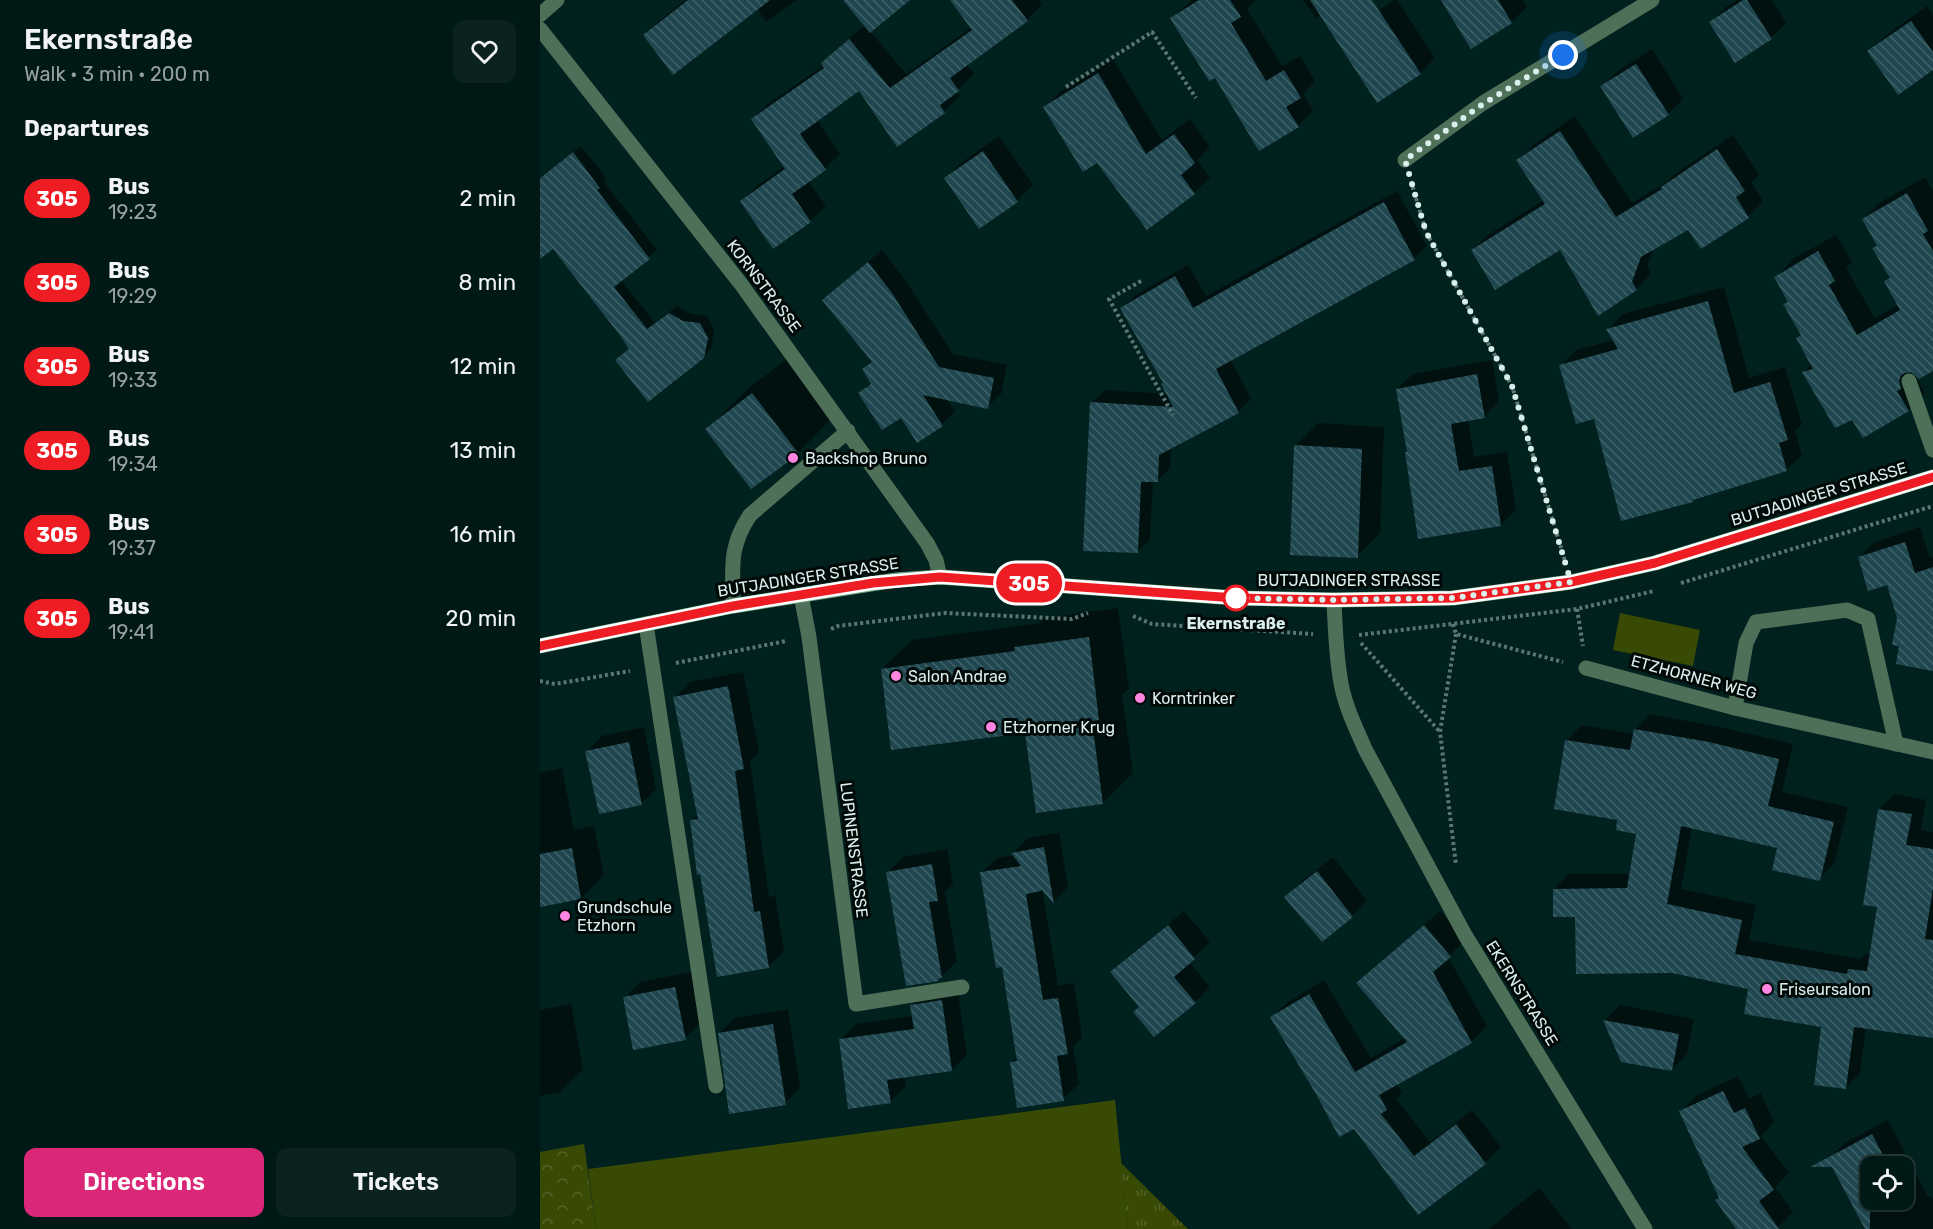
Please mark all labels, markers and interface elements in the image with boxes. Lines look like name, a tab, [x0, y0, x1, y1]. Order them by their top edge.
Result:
button: heart	[453, 20, 516, 83]
text: Ekernstraße	[24, 23, 193, 56]
your location	[1548, 40, 1578, 70]
text: Walk · 3 min · 200 m	[24, 62, 210, 86]
text: Departures	[24, 115, 149, 142]
text: Bus	[108, 173, 150, 200]
text: 2 min	[459, 185, 516, 212]
text: 305	[36, 186, 78, 211]
text: 19:23	[108, 200, 157, 224]
street label: KORNSTRASSE	[723, 236, 805, 336]
text: Bus	[108, 257, 150, 284]
text: 8 min	[458, 269, 516, 296]
text: 305	[36, 270, 78, 295]
text: 19:29	[108, 284, 157, 308]
text: Bus	[108, 341, 150, 368]
text: 12 min	[450, 353, 516, 380]
text: 305	[36, 354, 78, 379]
text: 19:33	[108, 368, 158, 392]
text: Bus	[108, 425, 150, 452]
text: 13 min	[450, 437, 516, 464]
text: 305	[36, 438, 78, 463]
place label: Backshop Bruno	[805, 449, 927, 468]
marker: Backshop Bruno	[786, 451, 800, 465]
text: 19:34	[108, 452, 158, 476]
street label: BUTJADINGER STRASSE	[1729, 458, 1909, 530]
text: Bus	[108, 509, 150, 536]
text: 16 min	[450, 521, 516, 548]
text: 305	[36, 522, 78, 547]
text: 19:37	[108, 536, 156, 560]
street label: BUTJADINGER STRASSE	[716, 553, 900, 601]
line badge: 305	[994, 564, 1064, 602]
text: 305	[1008, 571, 1050, 596]
street label: BUTJADINGER STRASSE	[1257, 571, 1441, 590]
marker: Ekernstraße	[1223, 585, 1249, 611]
text: Bus	[108, 593, 150, 620]
text: 20 min	[446, 605, 516, 632]
text: 305	[36, 606, 78, 631]
place label: Ekernstraße	[1187, 614, 1285, 633]
text: 19:41	[108, 620, 154, 644]
street label: ETZHORNER WEG	[1629, 651, 1759, 703]
place label: Salon Andrae	[908, 667, 1007, 686]
marker: Salon Andrae	[889, 669, 903, 683]
place label: Korntrinker	[1152, 689, 1235, 708]
marker: Korntrinker	[1133, 691, 1147, 705]
place label: Etzhorner Krug	[1003, 718, 1115, 737]
marker: Etzhorner Krug	[984, 720, 998, 734]
street label: LUPINENSTRASSE	[836, 781, 872, 919]
place label: Grundschule Etzhorn	[577, 898, 672, 935]
marker: Grundschule Etzhorn	[558, 909, 572, 923]
street label: EKERNSTRASSE	[1482, 937, 1562, 1049]
place label: Friseursalon	[1779, 980, 1871, 999]
marker: Friseursalon	[1760, 982, 1774, 996]
button: Directions	[24, 1148, 264, 1217]
button: Tickets	[276, 1148, 516, 1217]
map controls	[1860, 1156, 1914, 1210]
button: locate	[1860, 1156, 1914, 1210]

